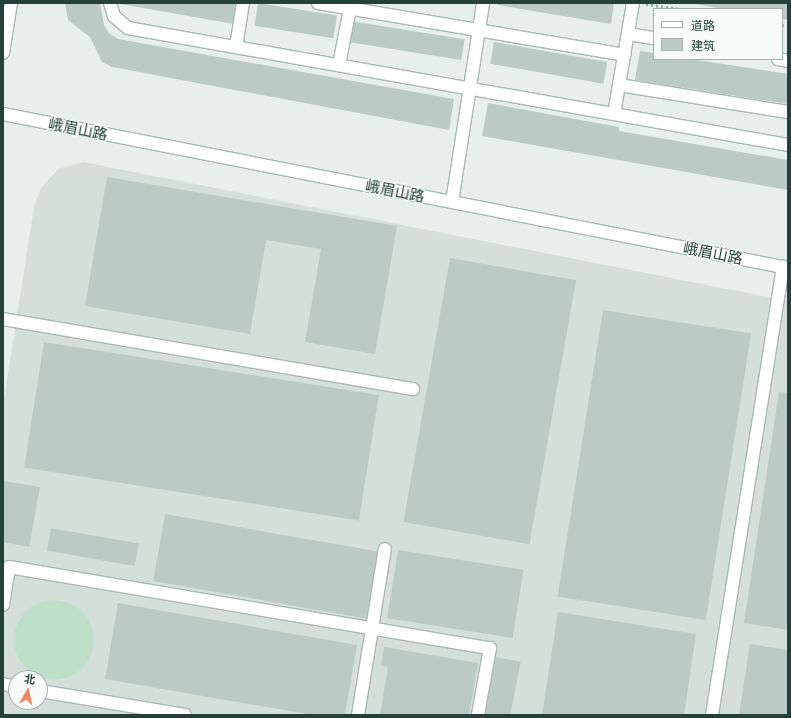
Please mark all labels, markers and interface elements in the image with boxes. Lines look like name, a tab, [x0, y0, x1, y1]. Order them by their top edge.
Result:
legend	[653, 8, 783, 60]
text: 道路	[691, 18, 715, 32]
text: 建筑	[691, 38, 715, 52]
street label: 峨眉山路	[47, 114, 109, 144]
street label: 峨眉山路	[364, 176, 426, 206]
street label: 峨眉山路	[682, 238, 744, 268]
north arrow	[8, 670, 48, 710]
text: 北	[23, 671, 36, 686]

